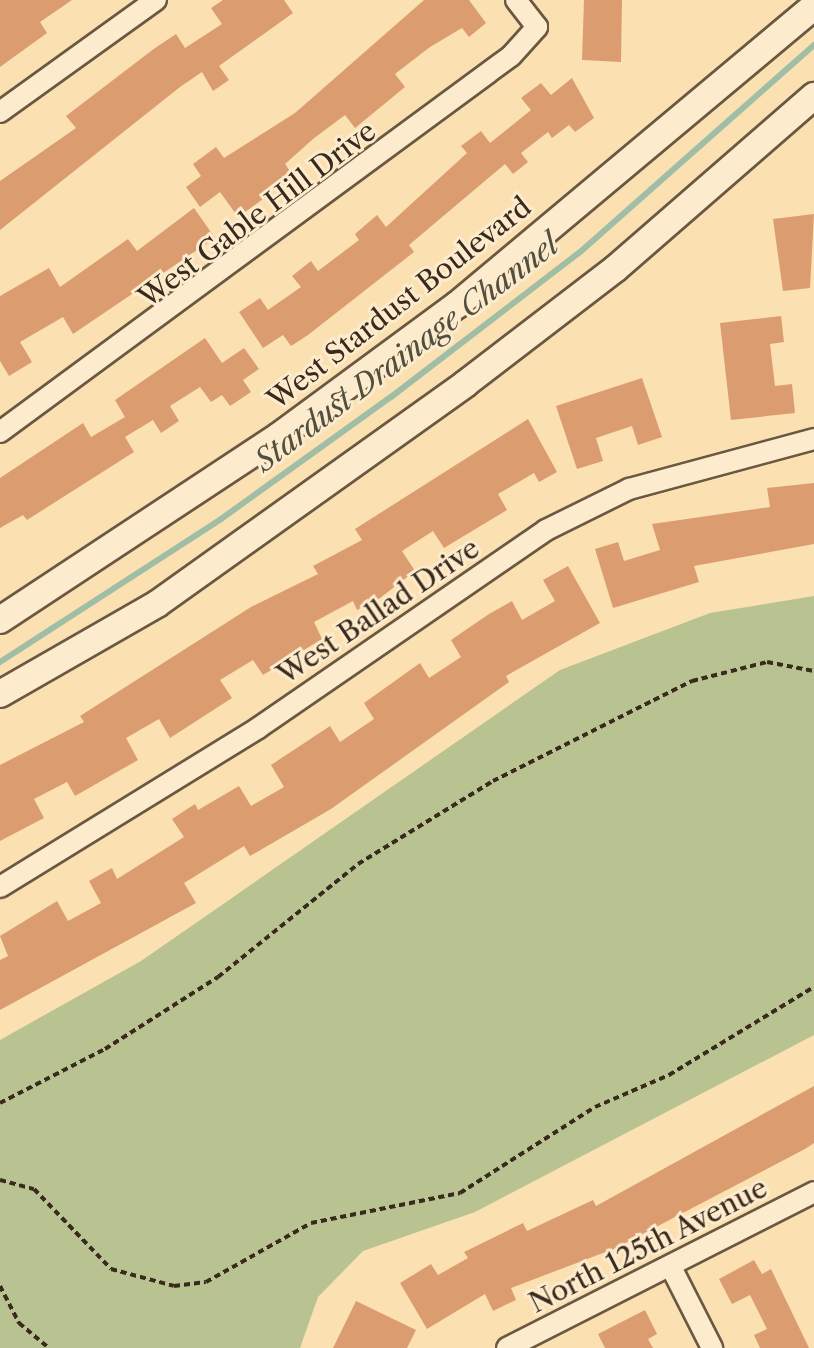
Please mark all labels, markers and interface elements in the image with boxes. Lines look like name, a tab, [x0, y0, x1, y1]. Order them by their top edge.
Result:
street label: West Gable Hill Drive	[132, 114, 382, 314]
street label: West Stardust Boulevard	[261, 190, 537, 416]
water label: Stardust Drainage Channel	[248, 227, 566, 479]
street label: West Ballad Drive	[271, 531, 485, 691]
street label: North 125th Avenue	[523, 1170, 773, 1320]

